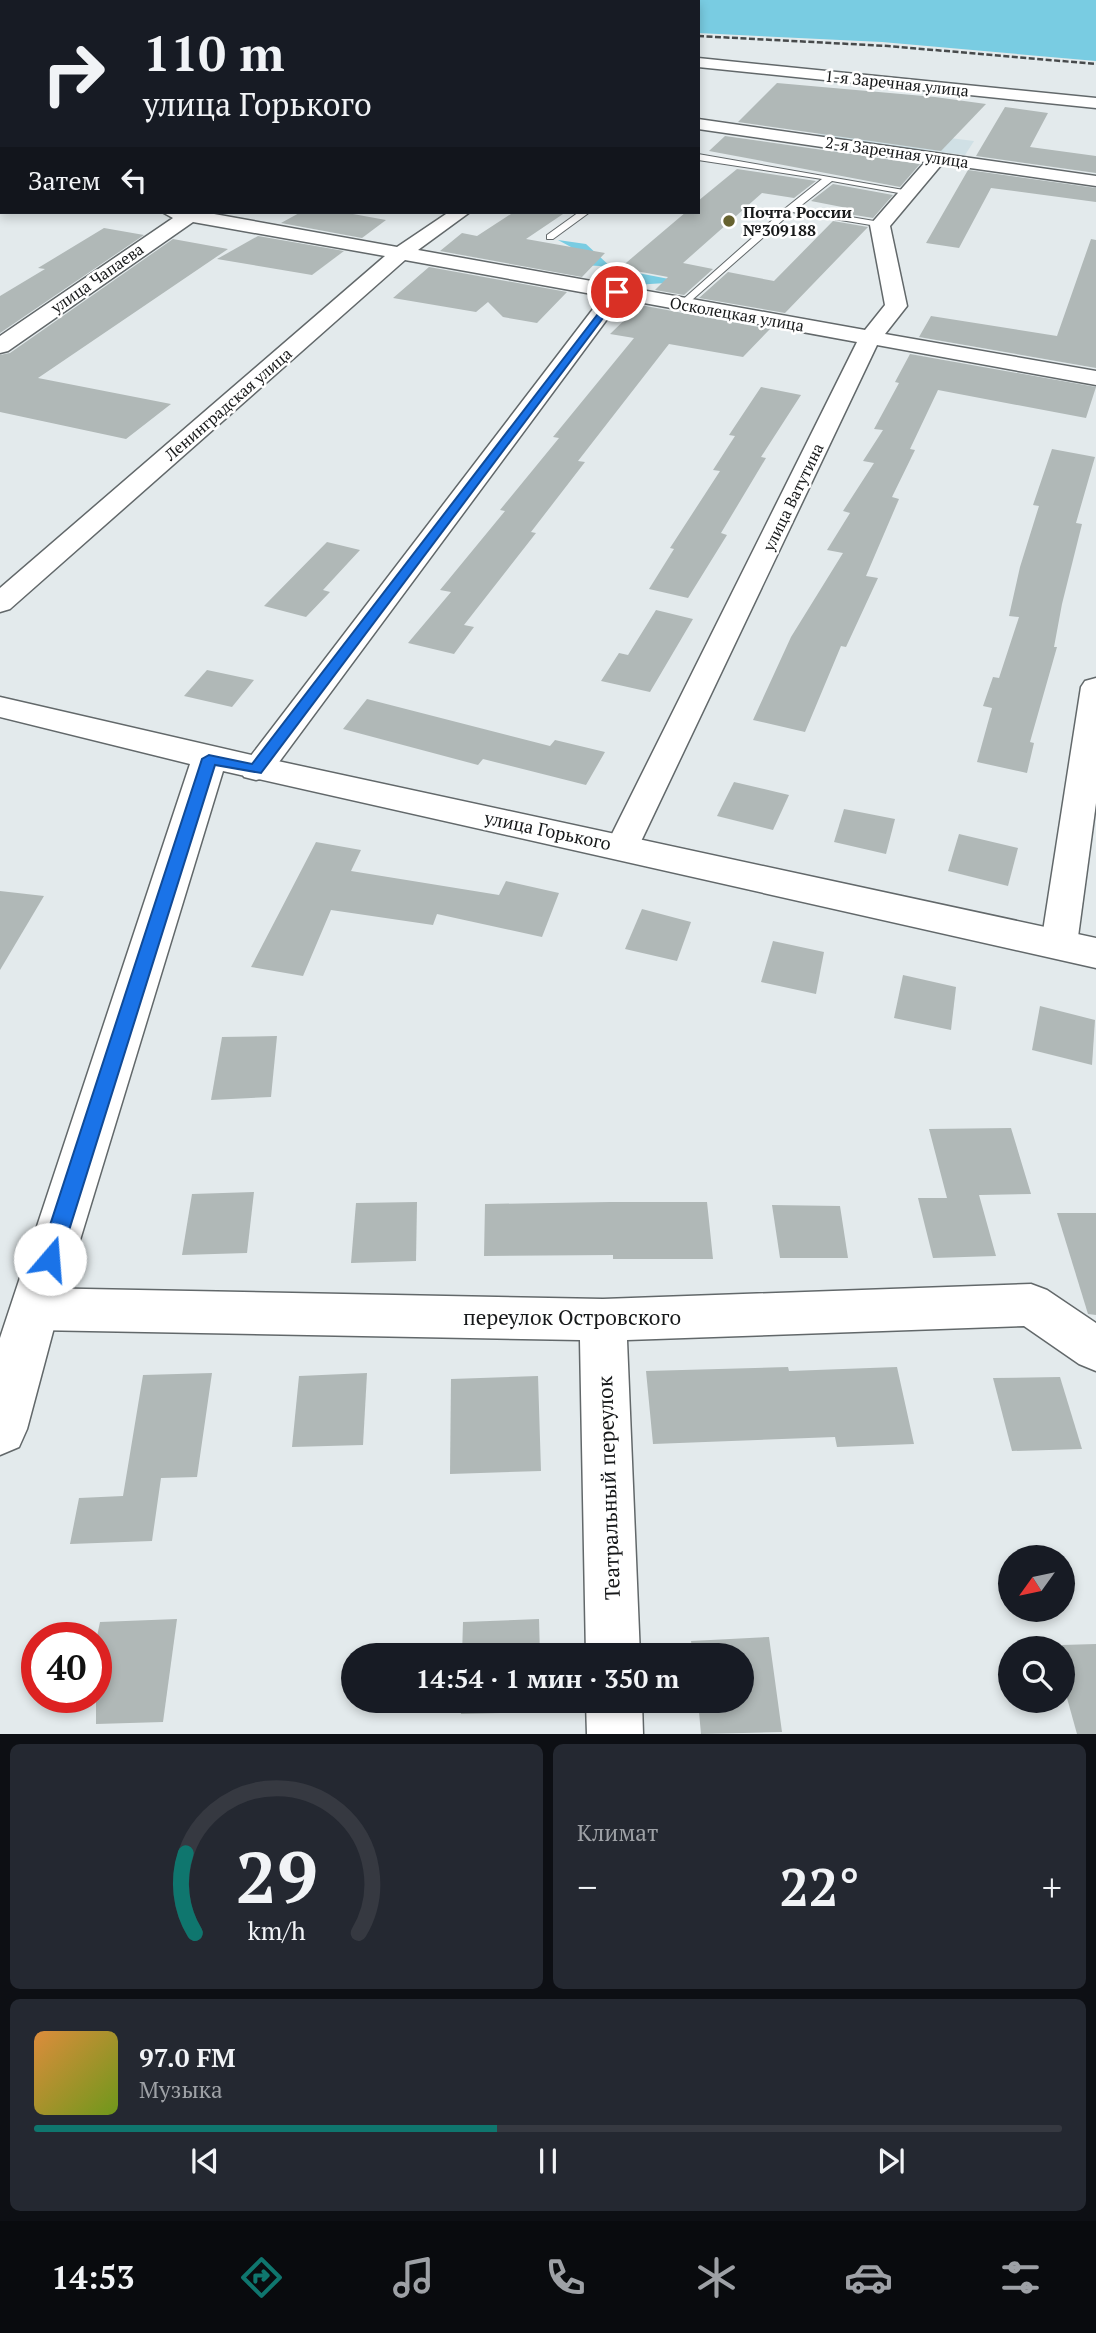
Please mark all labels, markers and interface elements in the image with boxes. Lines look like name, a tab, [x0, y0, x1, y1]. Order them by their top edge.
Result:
text: 110 m	[143, 20, 285, 85]
icon: right	[28, 28, 119, 119]
street label: 1-я Заречная улица	[824, 64, 970, 102]
text: улица Горького	[143, 83, 372, 125]
street label: 2-я Заречная улица	[824, 131, 970, 173]
icon: left	[115, 161, 153, 199]
text: Затем	[28, 163, 101, 197]
place label: Почта России №309188	[743, 201, 852, 241]
marker: Почта России №309188	[721, 213, 737, 229]
street label: улица Чапаева	[45, 238, 148, 319]
pin	[587, 262, 647, 322]
icon: arrive	[598, 273, 636, 311]
street label: Осколецкая улица	[668, 291, 806, 337]
street label: Ленинградская улица	[159, 343, 296, 466]
street label: улица Ватутина	[757, 439, 829, 556]
street label: улица Горького	[482, 805, 613, 855]
position arrow	[13, 1222, 87, 1296]
street label: переулок Островского	[463, 1303, 681, 1331]
street label: Театральный переулок	[590, 1375, 626, 1601]
north arrow	[998, 1545, 1074, 1622]
map controls	[998, 1545, 1075, 1713]
speed limit sign: 40	[21, 1622, 112, 1713]
button: search	[998, 1636, 1075, 1713]
text: 14:54 · 1 мин · 350 m	[416, 1661, 679, 1695]
text: Климат	[577, 1817, 658, 1848]
text: 29	[235, 1827, 318, 1924]
text: 22°	[779, 1852, 860, 1921]
text: −	[577, 1862, 597, 1912]
text: +	[1042, 1862, 1062, 1912]
text: km/h	[248, 1913, 306, 1946]
text: 97.0 FM	[139, 2040, 236, 2074]
text: Музыка	[139, 2074, 223, 2105]
icon: previous	[186, 2142, 224, 2180]
icon: pause	[529, 2142, 567, 2180]
icon: next	[872, 2142, 910, 2180]
icon: directions	[237, 2253, 286, 2302]
icon: music	[389, 2253, 438, 2302]
icon: phone	[541, 2253, 590, 2302]
icon: climate	[692, 2253, 741, 2302]
icon: car	[844, 2253, 893, 2302]
icon: filters	[996, 2253, 1045, 2302]
text: 14:53	[51, 2256, 135, 2298]

